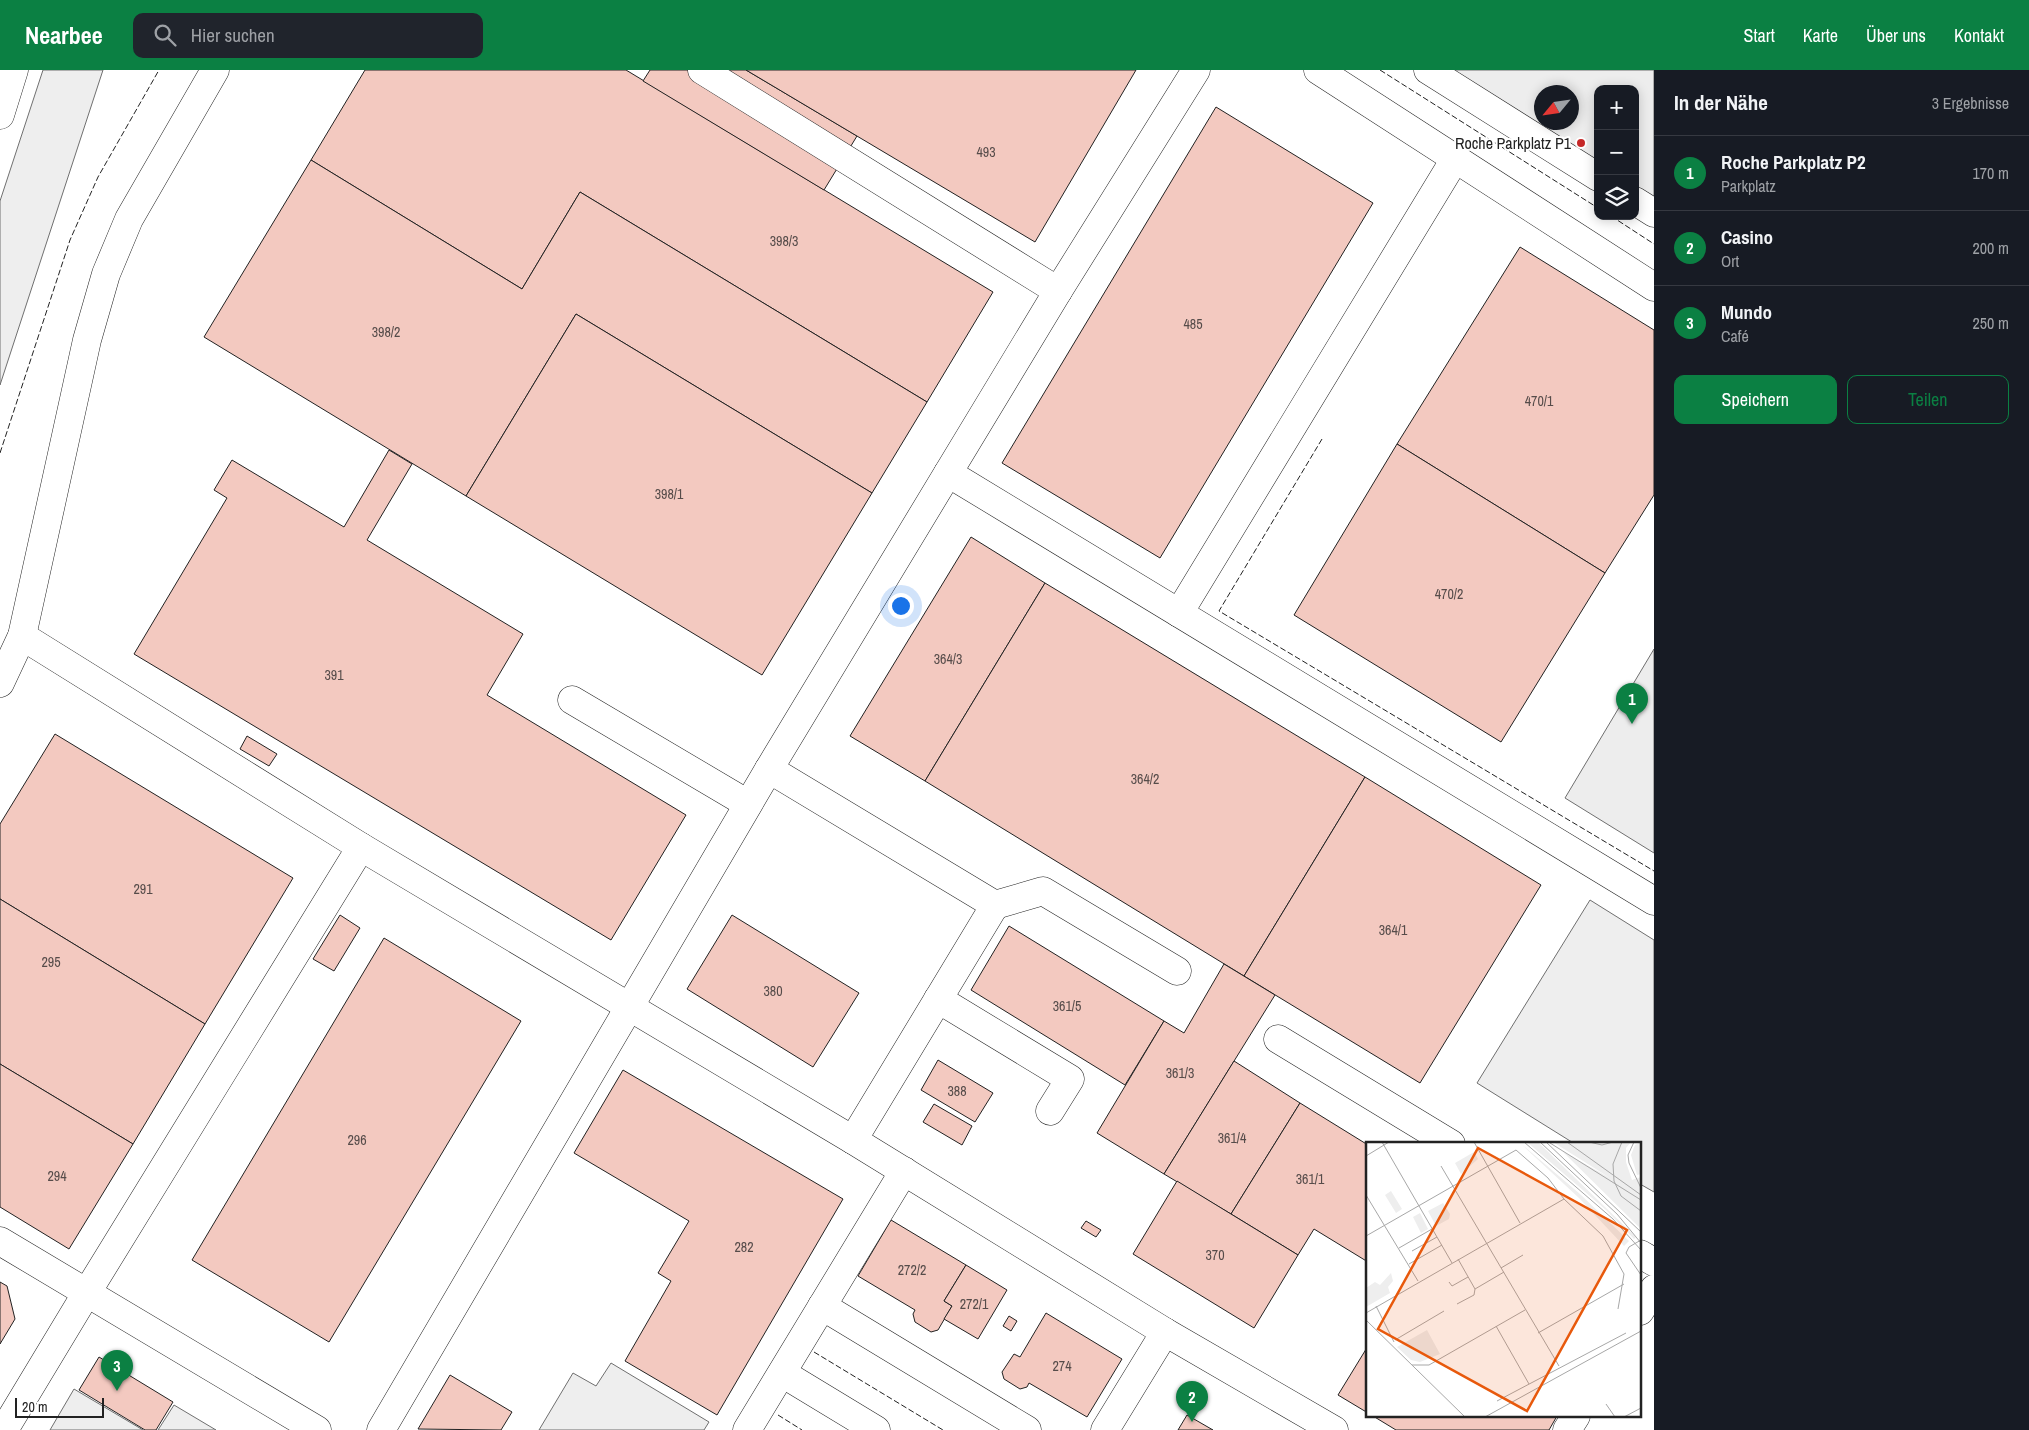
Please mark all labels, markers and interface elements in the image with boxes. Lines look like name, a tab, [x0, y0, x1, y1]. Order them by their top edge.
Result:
search box	[133, 13, 483, 58]
text: Nearbee	[25, 19, 103, 51]
icon: search	[151, 21, 179, 49]
text: Hier suchen	[191, 22, 275, 48]
text: Start	[1744, 23, 1775, 48]
text: Karte	[1803, 23, 1838, 48]
text: Über uns	[1866, 23, 1926, 48]
text: Kontakt	[1954, 23, 2004, 48]
north arrow	[1534, 85, 1579, 130]
map controls	[1594, 85, 1639, 220]
button: +	[1594, 85, 1639, 130]
text: In der Nähe	[1674, 88, 1768, 117]
text: 3 Ergebnisse	[1932, 92, 2009, 114]
button: −	[1594, 130, 1639, 175]
place label: Roche Parkplatz P1	[1455, 132, 1572, 154]
marker: Roche Parkplatz P1	[1575, 137, 1587, 149]
house number: 493	[976, 143, 996, 161]
text: Roche Parkplatz P2	[1721, 149, 1866, 175]
text: 1	[1686, 162, 1694, 184]
text: 170 m	[1973, 162, 2009, 184]
button: layers	[1594, 175, 1639, 220]
text: Parkplatz	[1721, 175, 1776, 197]
text: Casino	[1721, 224, 1773, 250]
house number: 398/3	[770, 232, 798, 250]
text: 2	[1686, 237, 1694, 259]
text: 200 m	[1973, 237, 2009, 259]
text: Ort	[1721, 250, 1739, 272]
text: Mundo	[1721, 299, 1772, 325]
text: 3	[1686, 312, 1694, 334]
text: 250 m	[1973, 312, 2009, 334]
house number: 485	[1183, 315, 1203, 333]
house number: 398/2	[372, 323, 400, 341]
text: Café	[1721, 325, 1749, 347]
button: Speichern	[1674, 375, 1837, 424]
button: Teilen	[1847, 375, 2009, 424]
house number: 470/1	[1525, 392, 1554, 410]
house number: 398/1	[655, 485, 684, 503]
house number: 470/2	[1435, 585, 1463, 603]
your location	[888, 593, 914, 619]
house number: 364/3	[934, 650, 962, 668]
house number: 391	[324, 666, 344, 684]
pin: 1	[1616, 683, 1648, 724]
house number: 364/2	[1131, 770, 1159, 788]
house number: 291	[133, 880, 153, 898]
house number: 364/1	[1379, 921, 1408, 939]
house number: 295	[41, 953, 61, 971]
house number: 380	[763, 982, 783, 1000]
house number: 361/5	[1053, 997, 1081, 1015]
house number: 361/3	[1166, 1064, 1194, 1082]
house number: 388	[947, 1082, 967, 1100]
house number: 361/4	[1218, 1129, 1247, 1147]
house number: 296	[347, 1131, 367, 1149]
inset map	[1366, 1142, 1642, 1418]
house number: 294	[47, 1167, 67, 1185]
house number: 361/1	[1296, 1170, 1325, 1188]
house number: 282	[734, 1238, 754, 1256]
house number: 370	[1205, 1246, 1225, 1264]
house number: 272/2	[898, 1261, 926, 1279]
house number: 272/1	[960, 1295, 989, 1313]
pin: 3	[101, 1350, 133, 1391]
house number: 274	[1052, 1357, 1072, 1375]
pin: 2	[1176, 1381, 1208, 1422]
scale bar	[15, 1395, 104, 1418]
text: 20 m	[22, 1398, 48, 1416]

